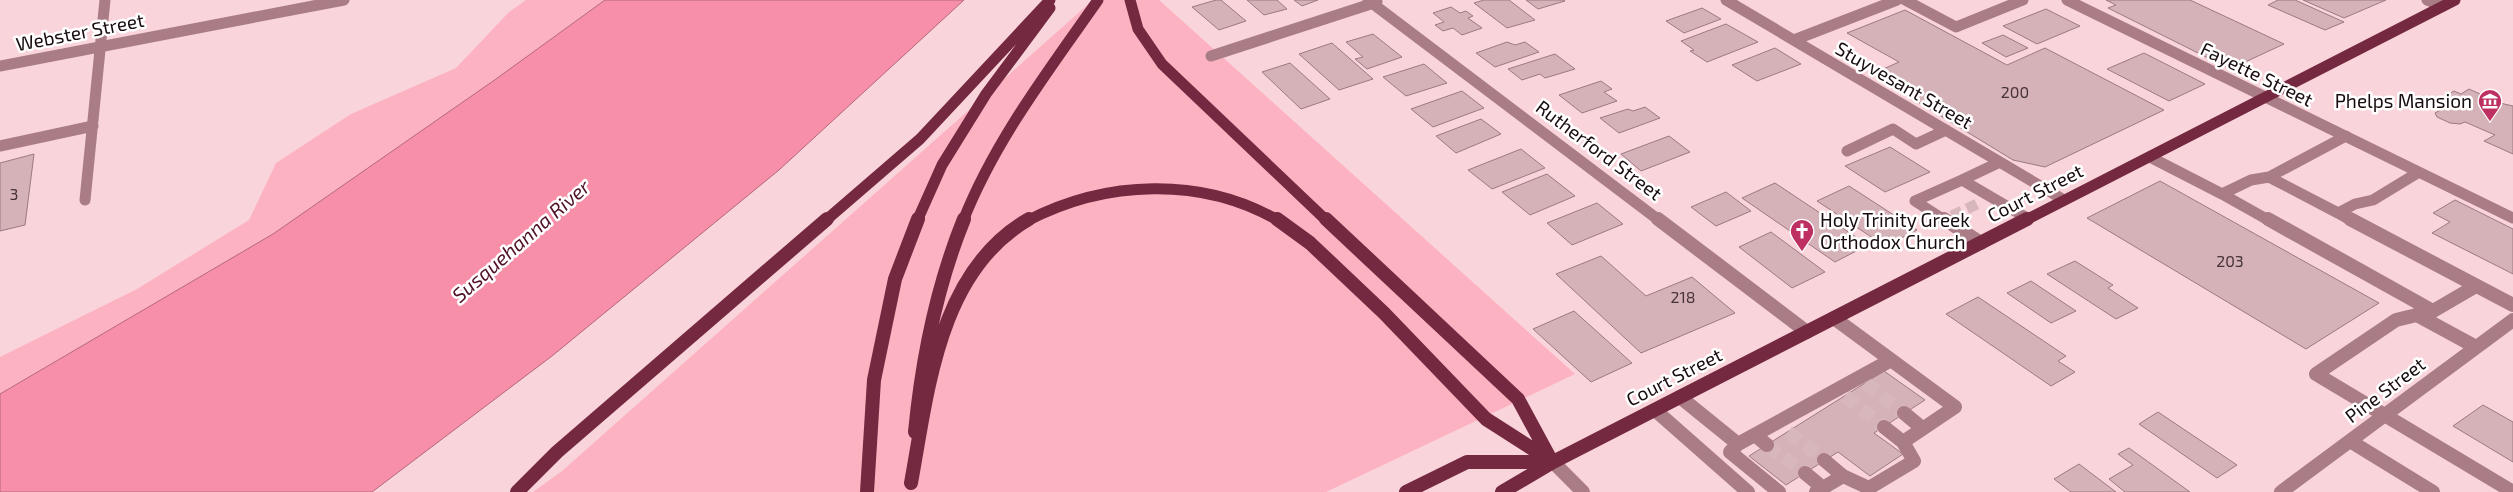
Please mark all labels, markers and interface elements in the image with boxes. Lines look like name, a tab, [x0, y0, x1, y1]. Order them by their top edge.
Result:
street label: Webster Street	[14, 8, 146, 55]
street label: Stuyvesant Street	[1832, 36, 1977, 133]
street label: Fayette Street	[2197, 36, 2317, 111]
house number: 200	[2001, 82, 2029, 101]
museum icon: Phelps Mansion	[2477, 88, 2503, 122]
place label: Phelps Mansion	[2335, 89, 2472, 112]
street label: Rutherford Street	[1532, 95, 1667, 204]
street label: Court Street	[1983, 159, 2086, 226]
water label: Susquehanna River	[447, 173, 595, 307]
house number: 3	[10, 184, 18, 203]
place label: Holy Trinity Greek Orthodox Church	[1820, 208, 1970, 253]
church icon: Holy Trinity Greek Orthodox Church	[1789, 218, 1815, 252]
house number: 203	[2216, 251, 2244, 270]
house number: 218	[1670, 287, 1696, 306]
street label: Court Street	[1622, 343, 1725, 410]
street label: Pine Street	[2340, 352, 2429, 427]

